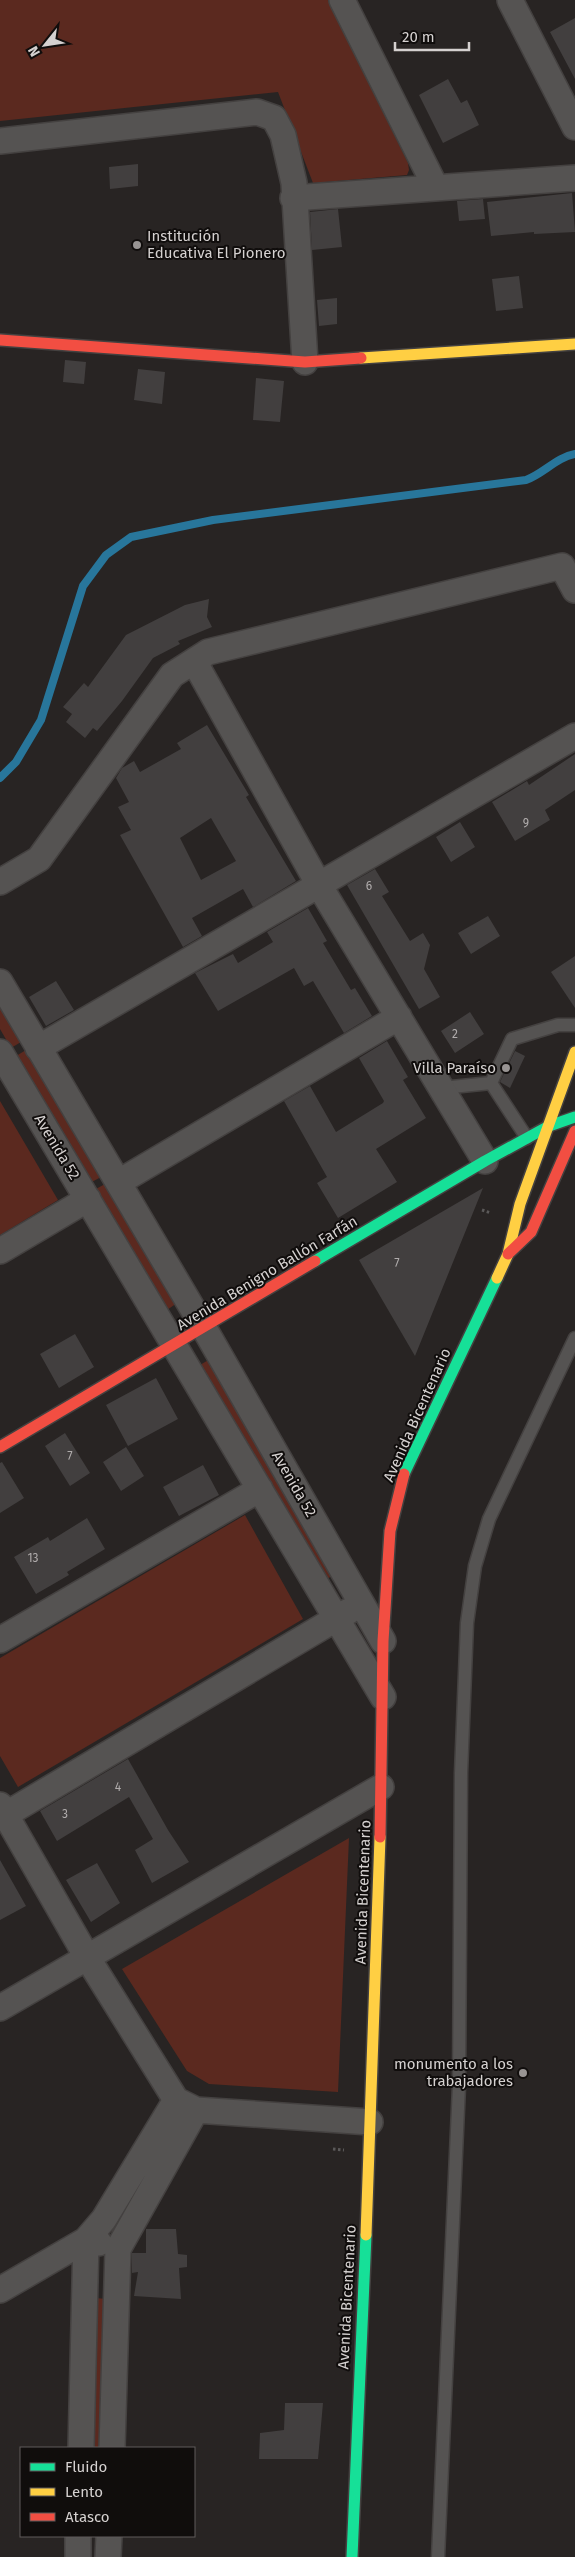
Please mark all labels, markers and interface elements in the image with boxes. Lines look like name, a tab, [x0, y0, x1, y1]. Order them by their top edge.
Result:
north arrow	[20, 20, 70, 70]
scale bar	[395, 20, 469, 52]
text: 20 m	[402, 28, 435, 46]
text: N	[24, 43, 44, 60]
place label: Institución Educativa El Pionero	[147, 227, 286, 262]
marker: Institución Educativa El Pionero	[131, 239, 143, 251]
house number: 9	[523, 816, 529, 830]
house number: 6	[366, 879, 372, 893]
house number: 2	[452, 1027, 458, 1041]
place label: Villa Paraíso	[413, 1059, 496, 1077]
marker: Villa Paraíso	[500, 1062, 512, 1074]
street label: Avenida 52	[30, 1111, 84, 1183]
street label: Avenida Benigno Ballón Farfán	[174, 1212, 360, 1334]
house number: 7	[394, 1256, 400, 1270]
street label: Avenida Bicentenario	[379, 1345, 455, 1485]
street label: Avenida 52	[268, 1448, 320, 1520]
house number: 7	[67, 1449, 73, 1463]
house number: 13	[27, 1551, 39, 1565]
house number: 4	[115, 1780, 122, 1794]
house number: 3	[62, 1807, 68, 1821]
street label: Avenida Bicentenario	[351, 1819, 375, 1965]
place label: monumento a los trabajadores	[394, 2055, 513, 2090]
marker: monumento a los trabajadores	[517, 2067, 529, 2079]
street label: Avenida Bicentenario	[334, 2224, 360, 2370]
legend	[20, 2447, 195, 2537]
text: Fluido	[65, 2458, 107, 2476]
text: Lento	[65, 2483, 103, 2501]
text: Atasco	[65, 2508, 110, 2526]

